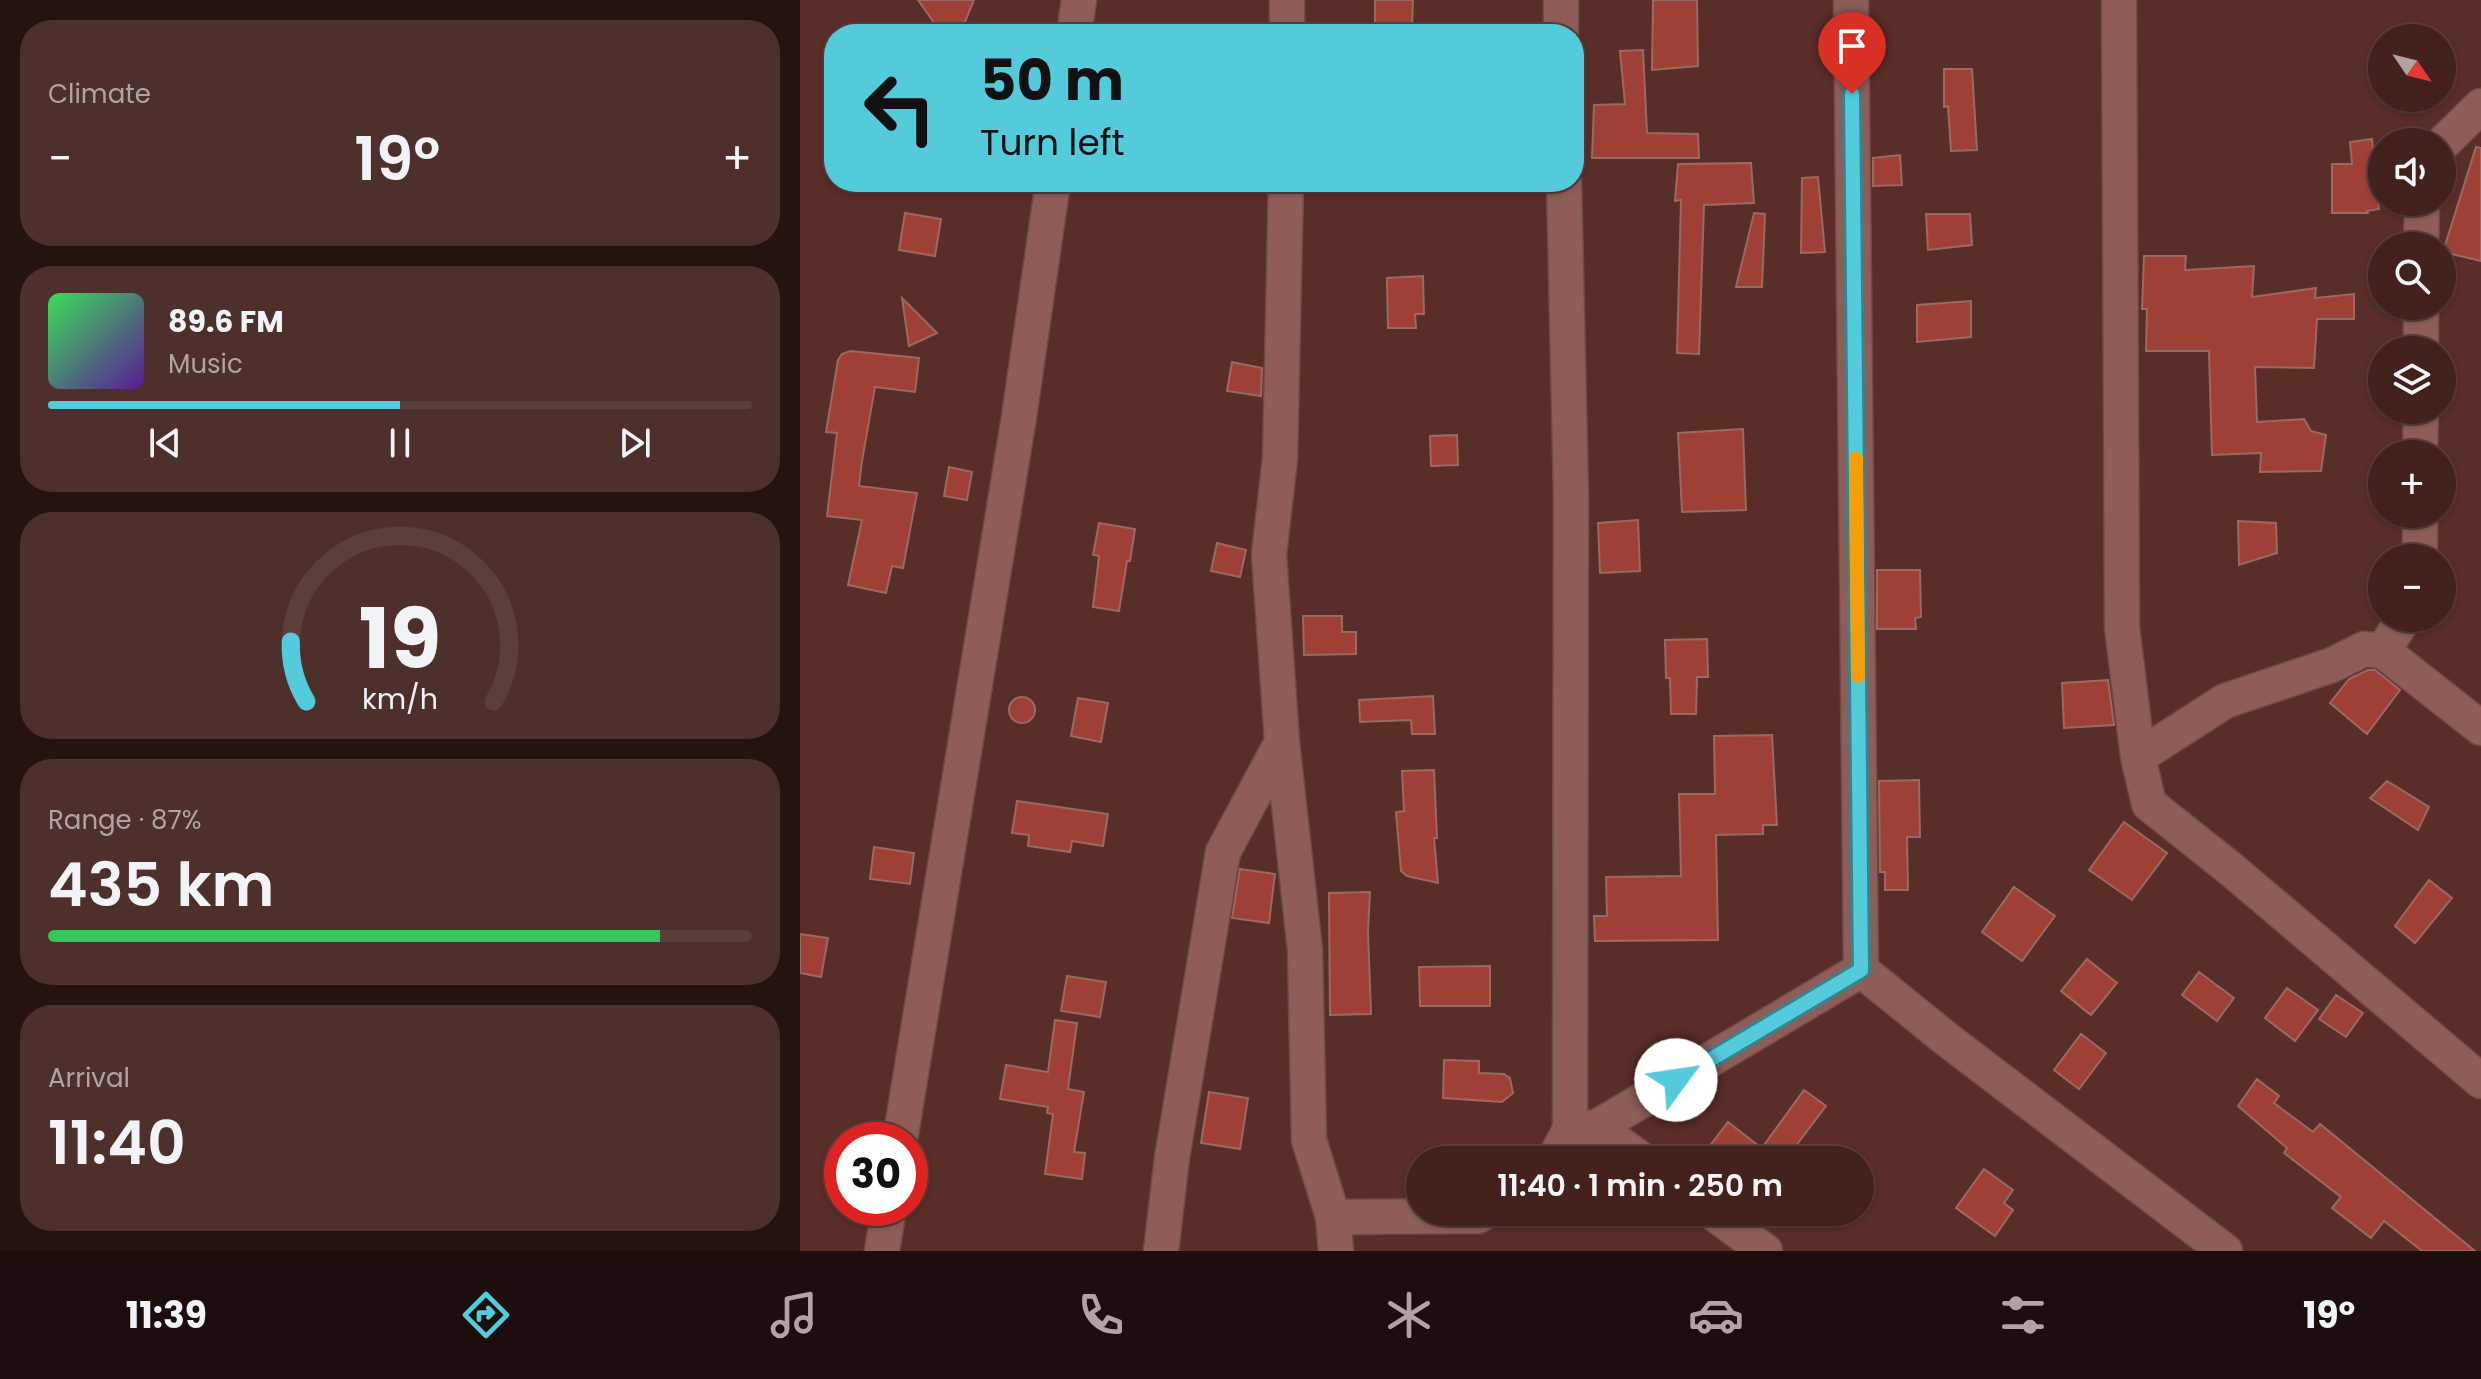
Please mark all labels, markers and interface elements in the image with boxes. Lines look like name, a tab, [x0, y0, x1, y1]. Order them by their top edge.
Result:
pin	[1818, 12, 1886, 94]
icon: arrive	[1830, 24, 1874, 68]
north arrow	[2368, 24, 2456, 112]
map controls	[2368, 24, 2456, 632]
text: 50 m	[980, 41, 1124, 120]
icon: left	[848, 56, 952, 160]
text: Climate	[48, 76, 151, 112]
text: 19°	[354, 117, 440, 201]
text: Turn left	[980, 117, 1125, 168]
text: −	[48, 128, 72, 189]
text: +	[722, 128, 752, 189]
button: sound	[2368, 128, 2456, 216]
button: search	[2368, 232, 2456, 320]
text: 89.6 FM	[168, 300, 284, 343]
button: layers	[2368, 336, 2456, 424]
text: Music	[168, 346, 243, 382]
icon: previous	[143, 421, 187, 465]
icon: pause	[378, 421, 422, 465]
icon: next	[613, 421, 657, 465]
button: +	[2368, 440, 2456, 528]
button: −	[2368, 544, 2456, 632]
text: 19	[359, 580, 441, 696]
text: km/h	[362, 679, 438, 719]
text: Range · 87%	[48, 802, 201, 838]
text: 435 km	[48, 843, 274, 927]
position arrow	[1634, 1038, 1718, 1122]
text: Arrival	[48, 1060, 130, 1096]
text: 11:40	[48, 1101, 186, 1185]
speed limit sign: 30	[824, 1122, 928, 1226]
text: 11:40 · 1 min · 250 m	[1497, 1164, 1783, 1207]
icon: directions	[458, 1287, 514, 1343]
icon: music	[766, 1287, 822, 1343]
icon: phone	[1073, 1287, 1129, 1343]
icon: climate	[1381, 1287, 1437, 1343]
icon: car	[1688, 1287, 1744, 1343]
icon: filters	[1995, 1287, 2051, 1343]
text: 11:39	[126, 1290, 207, 1341]
text: 19°	[2303, 1290, 2355, 1341]

